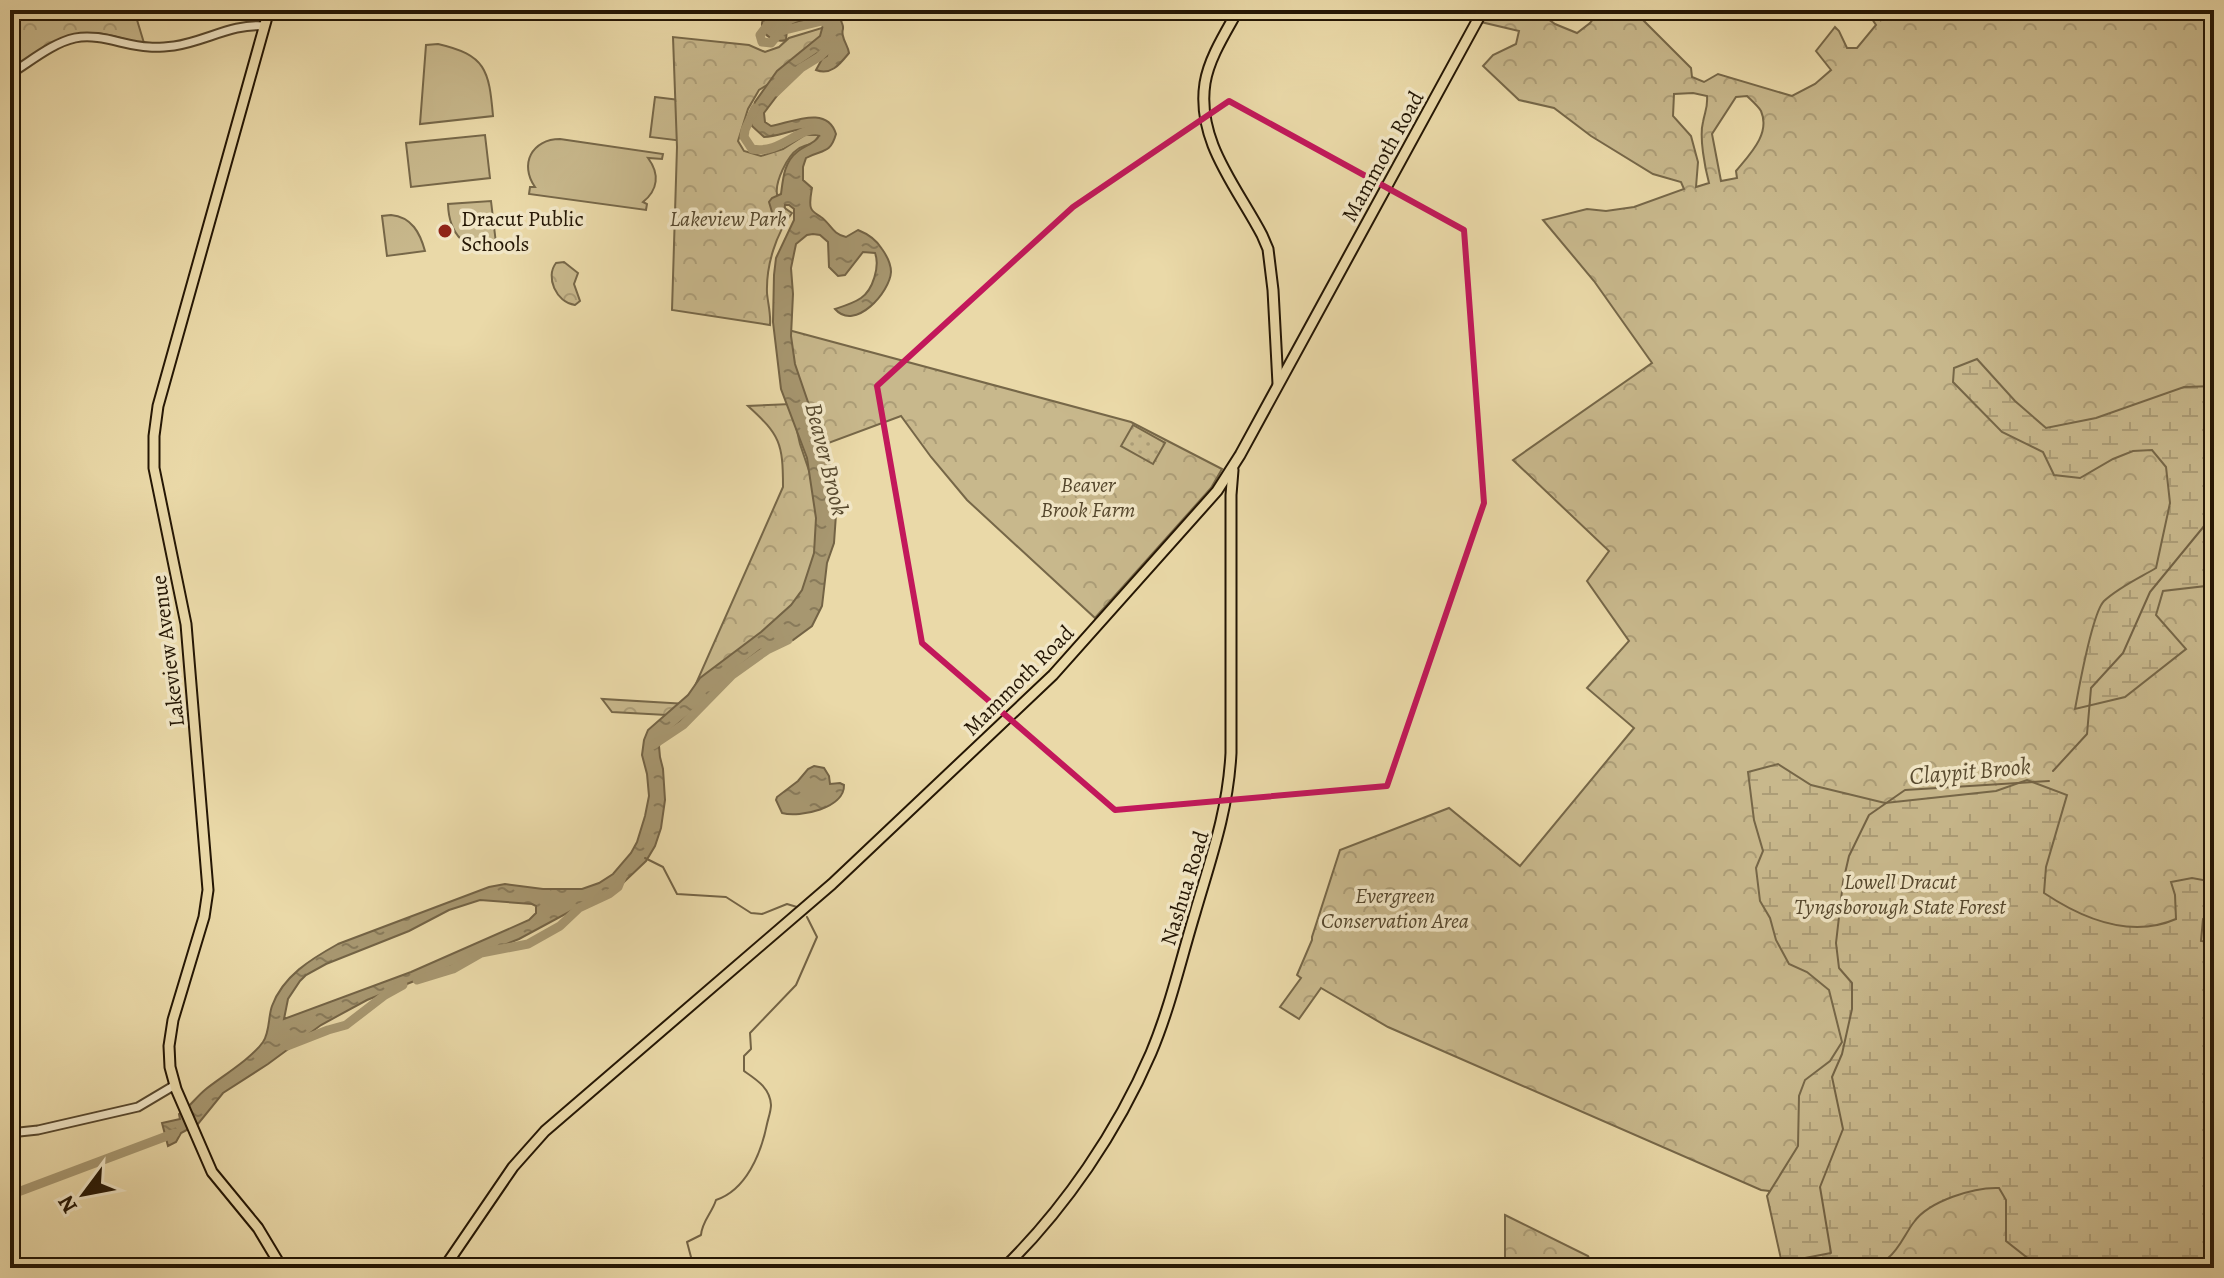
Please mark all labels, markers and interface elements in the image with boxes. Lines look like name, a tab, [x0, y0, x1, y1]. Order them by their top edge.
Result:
street label: Mammoth Road	[1335, 85, 1431, 227]
place label: Dracut Public Schools	[461, 204, 584, 259]
park label: Lakeview Park	[669, 204, 787, 234]
marker: Dracut Public Schools	[436, 222, 454, 240]
water label: Beaver Brook	[797, 399, 857, 519]
park label: Beaver Brook Farm	[1041, 470, 1135, 525]
street label: Lakeview Avenue	[144, 573, 192, 729]
street label: Mammoth Road	[957, 619, 1081, 743]
water label: Claypit Brook	[1908, 750, 2033, 792]
street label: Nashua Road	[1153, 827, 1217, 949]
park label: Lowell Dracut Tyngsborough State Forest	[1794, 867, 2006, 922]
park label: Evergreen Conservation Area	[1321, 881, 1469, 936]
north arrow	[44, 1154, 124, 1234]
text: N	[51, 1189, 85, 1219]

